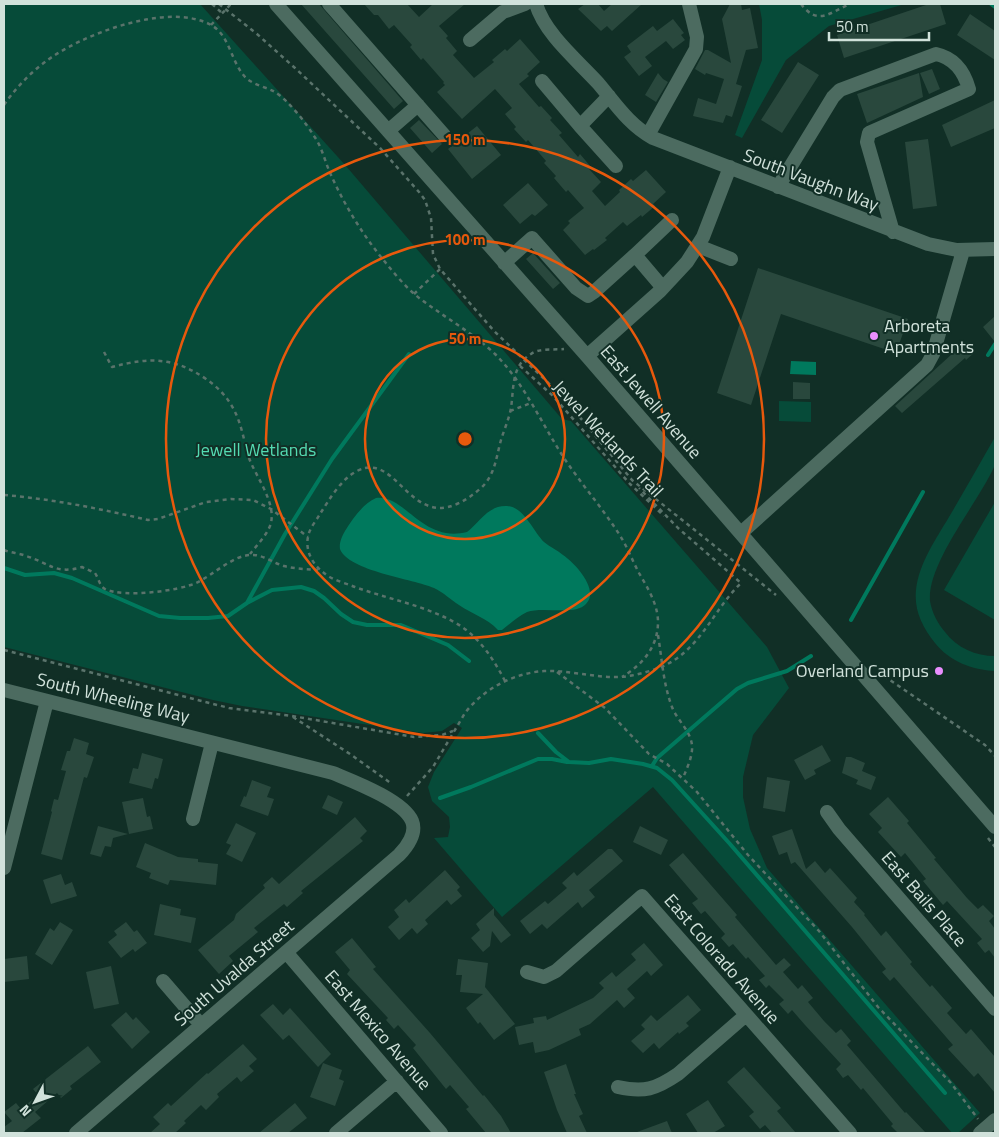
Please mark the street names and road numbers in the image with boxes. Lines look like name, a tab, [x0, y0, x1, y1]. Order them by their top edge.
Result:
street label: South Vaughn Way	[740, 141, 883, 218]
street label: East Jewell Avenue	[594, 339, 708, 465]
street label: Jewel Wetlands Trail	[547, 374, 670, 503]
street label: South Wheeling Way	[34, 665, 193, 730]
street label: East Bails Place	[875, 845, 974, 952]
street label: East Colorado Avenue	[658, 888, 787, 1030]
street label: South Uvalda Street	[168, 912, 300, 1032]
street label: East Mexico Avenue	[319, 964, 438, 1096]

